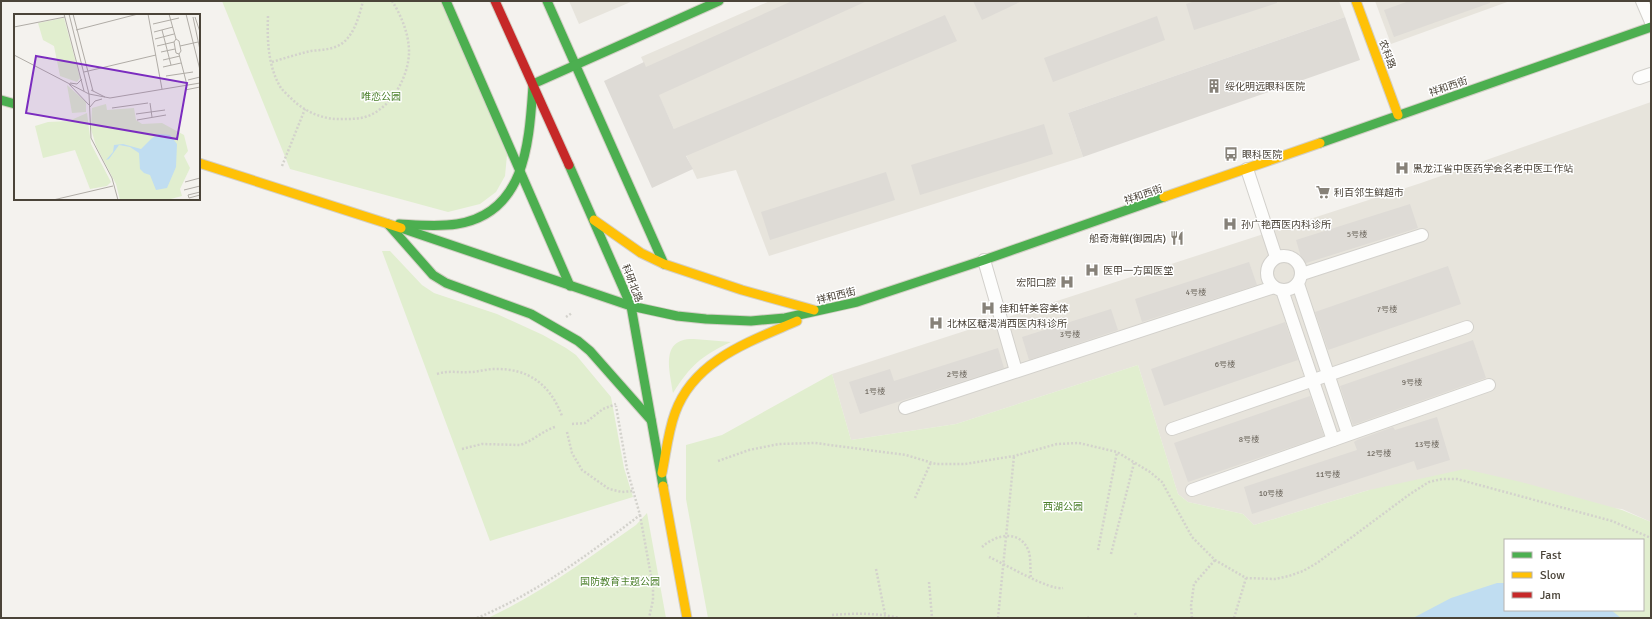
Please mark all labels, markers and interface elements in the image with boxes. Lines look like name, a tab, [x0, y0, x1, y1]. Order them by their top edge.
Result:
inset map	[14, 14, 200, 200]
street label: 农科路	[1376, 38, 1398, 70]
street label: 祥和西街	[1427, 75, 1469, 99]
building icon: 绥化明远眼科医院	[1206, 78, 1222, 94]
place label: 绥化明远眼科医院	[1225, 81, 1305, 93]
park label: 唯恋公园	[361, 91, 401, 103]
bus stop icon: 眼科医院	[1223, 146, 1239, 162]
place label: 眼科医院	[1242, 149, 1282, 161]
hospital icon: 黑龙江省中医药学会名老中医工作站	[1394, 160, 1410, 176]
place label: 黑龙江省中医药学会名老中医工作站	[1413, 163, 1573, 175]
street label: 祥和西街	[1122, 183, 1164, 207]
supermarket icon: 利百邻生鲜超市	[1315, 184, 1331, 200]
place label: 利百邻生鲜超市	[1334, 187, 1404, 199]
hospital icon: 孙广艳西医内科诊所	[1222, 216, 1238, 232]
place label: 孙广艳西医内科诊所	[1241, 219, 1331, 231]
house number: 5号楼	[1347, 229, 1367, 239]
restaurant icon: 船奇海鲜(御园店)	[1169, 230, 1185, 246]
place label: 船奇海鲜(御园店)	[1089, 233, 1166, 245]
hospital icon: 医甲一方国医堂	[1084, 262, 1100, 278]
street label: 科研北路	[619, 263, 645, 304]
place label: 医甲一方国医堂	[1103, 265, 1173, 277]
hospital icon: 宏阳口腔	[1059, 274, 1075, 290]
place label: 宏阳口腔	[1016, 277, 1056, 289]
street label: 祥和西街	[815, 285, 857, 307]
house number: 4号楼	[1186, 287, 1206, 297]
hospital icon: 佳和轩美容美体	[980, 300, 996, 316]
place label: 佳和轩美容美体	[999, 303, 1069, 315]
house number: 7号楼	[1377, 304, 1397, 314]
hospital icon: 北林区糖渴消西医内科诊所	[928, 315, 944, 331]
place label: 北林区糖渴消西医内科诊所	[947, 318, 1067, 330]
house number: 3号楼	[1060, 329, 1080, 339]
house number: 6号楼	[1215, 359, 1235, 369]
house number: 2号楼	[947, 369, 967, 379]
house number: 9号楼	[1402, 377, 1422, 387]
house number: 1号楼	[865, 386, 885, 396]
house number: 8号楼	[1239, 434, 1259, 444]
house number: 13号楼	[1415, 439, 1439, 449]
house number: 12号楼	[1367, 448, 1391, 458]
house number: 11号楼	[1316, 469, 1340, 479]
house number: 10号楼	[1259, 488, 1283, 498]
park label: 西湖公园	[1043, 501, 1083, 513]
legend	[1504, 539, 1644, 611]
text: Fast	[1540, 548, 1561, 563]
text: Slow	[1540, 568, 1565, 583]
park label: 国防教育主题公园	[580, 576, 660, 588]
text: Jam	[1540, 588, 1561, 603]

